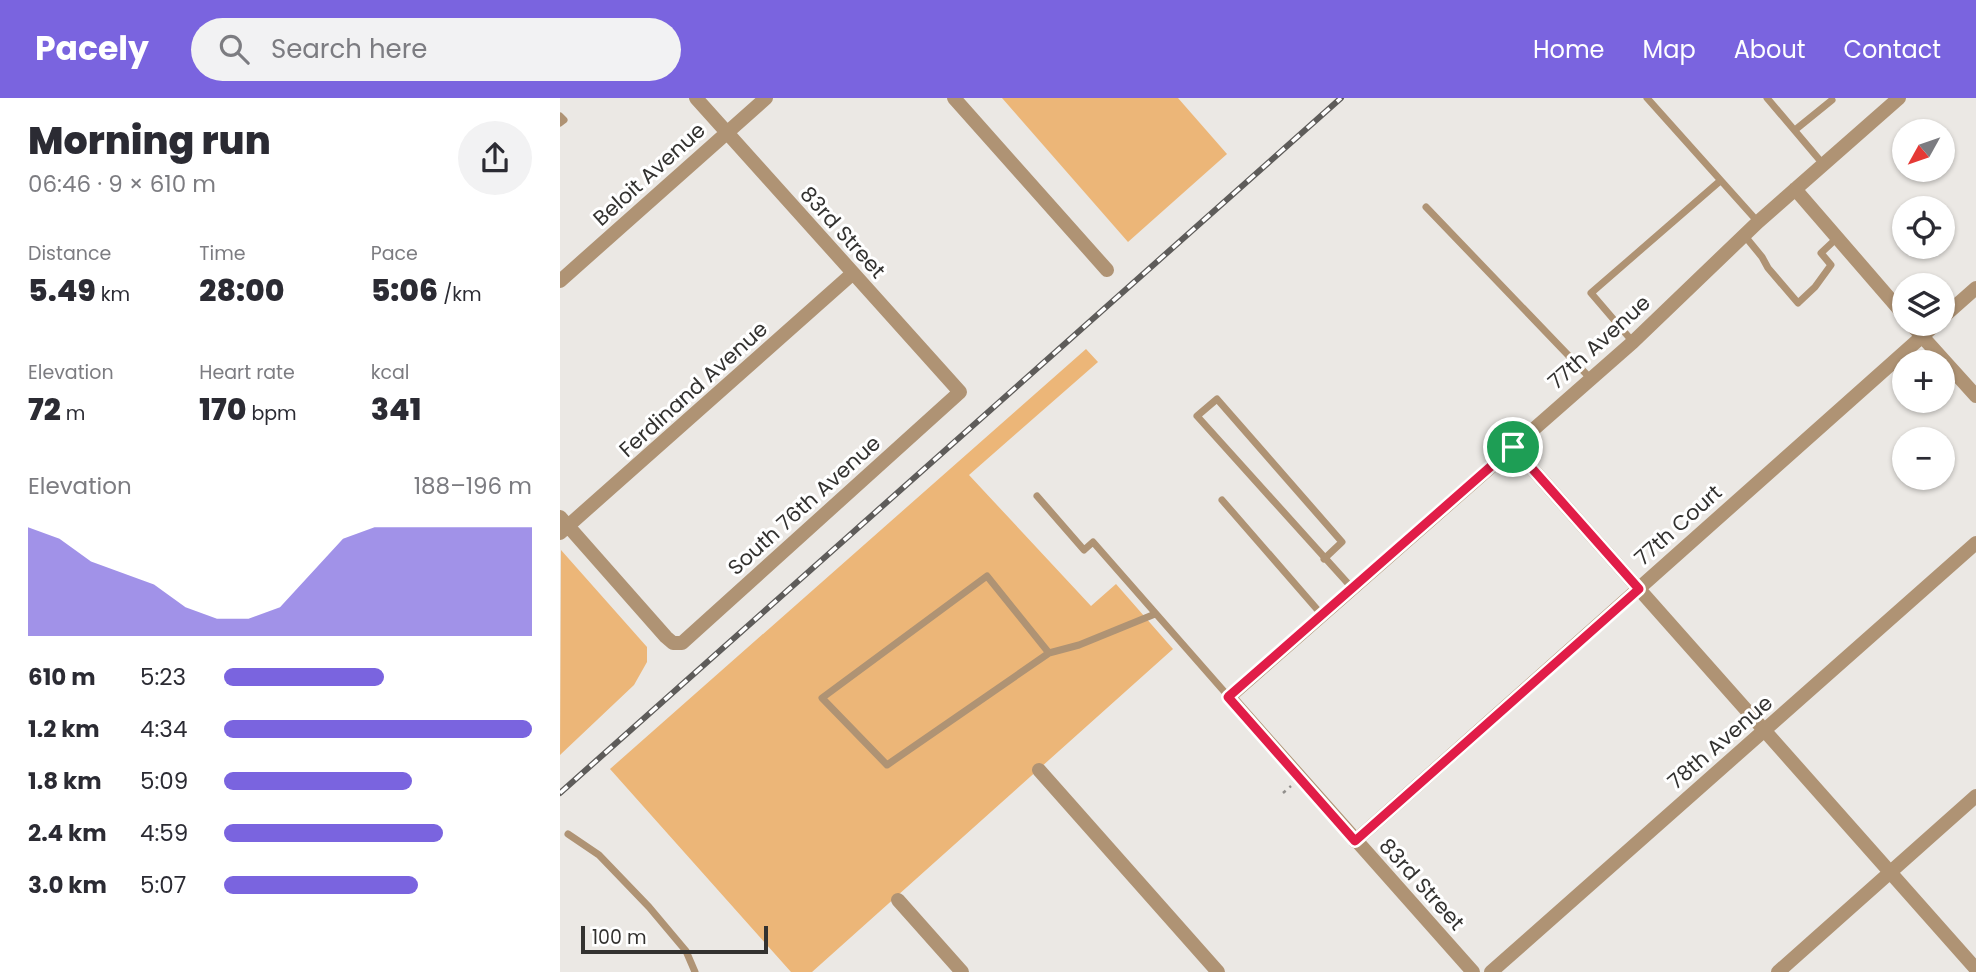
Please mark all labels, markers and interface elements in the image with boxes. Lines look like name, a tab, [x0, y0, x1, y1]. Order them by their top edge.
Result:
search box	[191, 18, 681, 81]
text: Pacely	[35, 25, 149, 72]
icon: search	[215, 30, 253, 68]
text: Search here	[271, 31, 428, 67]
text: Home	[1533, 33, 1605, 66]
text: Map	[1643, 33, 1696, 66]
text: About	[1734, 33, 1805, 66]
text: Contact	[1843, 33, 1941, 66]
text: Morning run	[28, 114, 271, 167]
street label: Beloit Avenue	[587, 116, 711, 232]
north arrow	[1892, 119, 1955, 182]
map controls	[1892, 119, 1955, 490]
button: share	[458, 121, 532, 195]
text: 06:46 · 9 × 610 m	[28, 168, 216, 200]
street label: 83rd Street	[794, 180, 892, 284]
button: locate	[1892, 196, 1955, 259]
text: Distance	[28, 240, 111, 267]
text: Time	[199, 240, 246, 267]
text: Pace	[371, 240, 418, 267]
text: 5.49	[28, 269, 96, 312]
text: 28:00	[199, 269, 284, 312]
text: 5:06	[371, 269, 438, 312]
button: layers	[1892, 273, 1955, 336]
text: km	[96, 281, 130, 308]
text: /km	[438, 281, 482, 308]
street label: 77th Avenue	[1542, 288, 1656, 396]
street label: Ferdinand Avenue	[612, 314, 774, 464]
button: +	[1892, 350, 1955, 413]
text: Elevation	[28, 359, 114, 386]
text: Heart rate	[199, 359, 295, 386]
text: kcal	[371, 359, 410, 386]
text: 72	[28, 388, 61, 431]
text: 170	[199, 388, 246, 431]
text: 341	[371, 388, 421, 431]
text: m	[61, 400, 85, 427]
text: bpm	[246, 400, 297, 427]
pin	[1483, 417, 1543, 477]
button: −	[1892, 427, 1955, 490]
icon: arrive	[1494, 428, 1532, 466]
street label: South 76th Avenue	[721, 429, 887, 581]
text: Elevation	[28, 470, 132, 502]
text: 188–196 m	[414, 470, 532, 502]
street label: 77th Court	[1628, 478, 1728, 572]
text: 610 m	[28, 661, 96, 693]
text: 5:23	[140, 661, 186, 693]
street label: 78th Avenue	[1661, 688, 1779, 796]
text: 1.2 km	[28, 713, 100, 745]
text: 4:34	[140, 713, 187, 745]
text: 1.8 km	[28, 765, 102, 797]
text: 5:09	[140, 765, 188, 797]
text: 2.4 km	[28, 817, 107, 849]
text: 4:59	[140, 817, 188, 849]
street label: 83rd Street	[1373, 832, 1471, 936]
text: 3.0 km	[28, 869, 107, 901]
text: 5:07	[140, 869, 186, 901]
scale bar	[581, 923, 768, 955]
text: 100 m	[592, 924, 647, 951]

